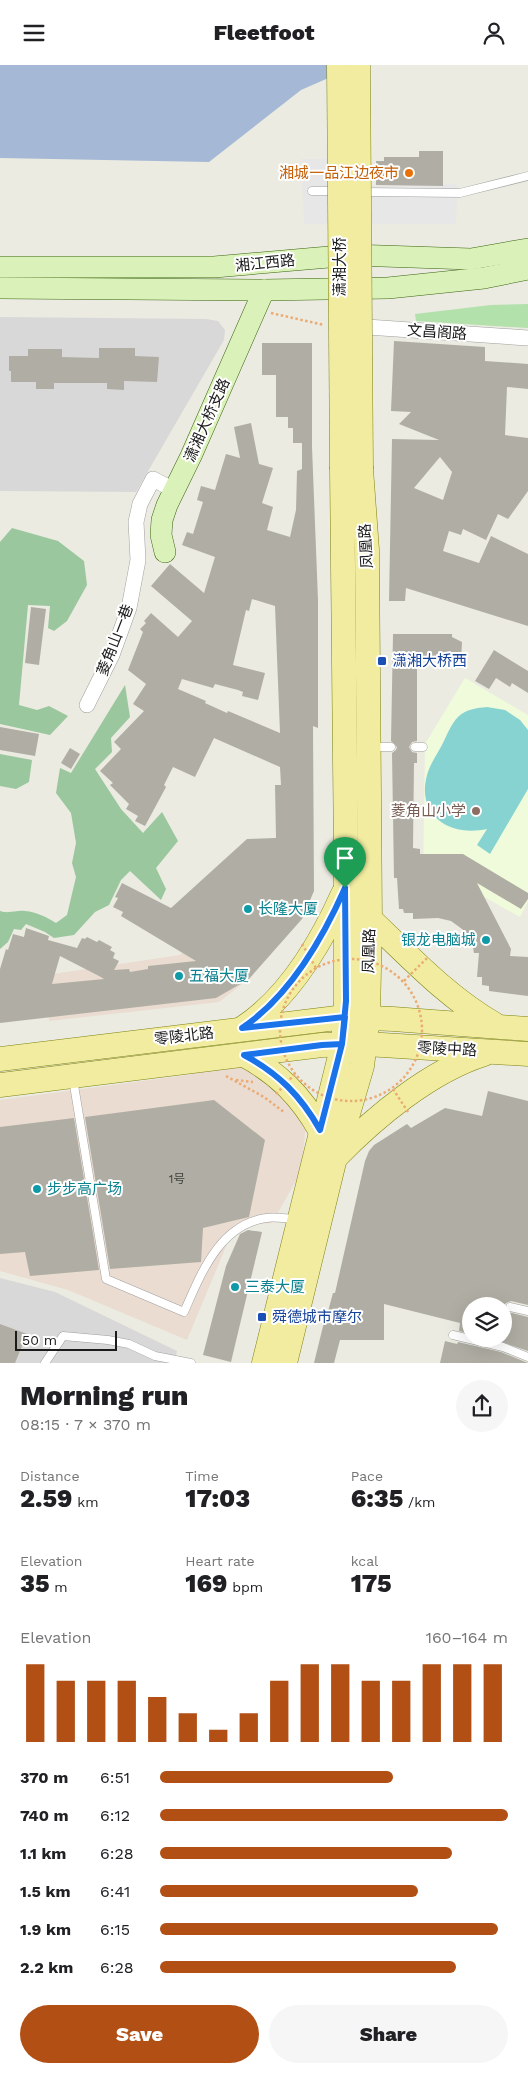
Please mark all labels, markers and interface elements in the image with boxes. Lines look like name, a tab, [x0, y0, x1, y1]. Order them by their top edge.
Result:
icon: menu	[20, 19, 48, 47]
icon: person	[480, 19, 508, 47]
text: Fleetfoot	[213, 20, 315, 45]
place label: 湘城一品江边夜市	[279, 164, 399, 182]
marker: 湘城一品江边夜市	[403, 167, 415, 179]
street label: 潇湘大桥	[331, 237, 349, 297]
street label: 湘江西路	[234, 251, 296, 275]
street label: 文昌阁路	[406, 321, 468, 343]
street label: 潇湘大桥支路	[180, 375, 234, 465]
street label: 凤凰路	[356, 523, 376, 569]
street label: 菱角山一巷	[93, 602, 137, 678]
place label: 潇湘大桥西	[392, 652, 467, 670]
marker: 潇湘大桥西	[376, 655, 388, 667]
place label: 菱角山小学	[391, 802, 466, 820]
marker: 菱角山小学	[470, 805, 482, 817]
pin	[324, 837, 366, 888]
icon: arrive	[331, 844, 359, 872]
place label: 长隆大厦	[258, 900, 318, 918]
marker: 长隆大厦	[242, 903, 254, 915]
street label: 凤凰路	[360, 928, 378, 974]
place label: 银龙电脑城	[401, 931, 476, 949]
marker: 银龙电脑城	[480, 934, 492, 946]
place label: 五福大厦	[189, 967, 249, 985]
marker: 五福大厦	[173, 970, 185, 982]
street label: 零陵北路	[153, 1023, 215, 1049]
street label: 零陵中路	[417, 1038, 477, 1060]
house number: 1号	[169, 1172, 185, 1186]
place label: 步步高广场	[47, 1180, 122, 1198]
marker: 步步高广场	[31, 1183, 43, 1195]
place label: 三泰大厦	[245, 1278, 305, 1296]
marker: 三泰大厦	[229, 1281, 241, 1293]
map controls	[462, 1297, 512, 1347]
button: layers	[462, 1297, 512, 1347]
place label: 舜德城市摩尔	[272, 1308, 362, 1326]
marker: 舜德城市摩尔	[256, 1311, 268, 1323]
scale bar	[15, 1328, 118, 1351]
text: 50 m	[22, 1332, 57, 1348]
text: Morning run	[20, 1379, 188, 1412]
button: share	[456, 1380, 508, 1432]
text: 08:15 · 7 × 370 m	[20, 1415, 151, 1434]
text: Distance	[20, 1468, 80, 1484]
text: Time	[185, 1468, 219, 1484]
text: Pace	[351, 1468, 383, 1484]
text: 2.59	[20, 1484, 72, 1513]
text: 17:03	[185, 1484, 250, 1513]
text: 6:35	[351, 1484, 403, 1513]
text: km	[72, 1494, 99, 1510]
text: /km	[403, 1494, 435, 1510]
text: Elevation	[20, 1553, 83, 1569]
text: Heart rate	[185, 1553, 255, 1569]
text: kcal	[351, 1553, 378, 1569]
text: 35	[20, 1569, 50, 1598]
text: 169	[185, 1569, 227, 1598]
text: 175	[351, 1569, 392, 1598]
text: m	[50, 1579, 68, 1595]
text: bpm	[227, 1579, 263, 1595]
text: Elevation	[20, 1628, 91, 1647]
text: 160–164 m	[426, 1628, 508, 1647]
text: 370 m	[20, 1768, 68, 1787]
text: 6:51	[100, 1768, 130, 1787]
text: 740 m	[20, 1806, 69, 1825]
text: 6:12	[100, 1806, 130, 1825]
text: 1.1 km	[20, 1844, 66, 1863]
text: 6:28	[100, 1844, 134, 1863]
text: 1.5 km	[20, 1882, 70, 1901]
text: 6:41	[100, 1882, 130, 1901]
text: 1.9 km	[20, 1920, 71, 1939]
text: 6:15	[100, 1920, 130, 1939]
text: 2.2 km	[20, 1958, 73, 1977]
text: 6:28	[100, 1958, 134, 1977]
button: Save	[20, 2005, 259, 2063]
button: Share	[269, 2005, 508, 2063]

